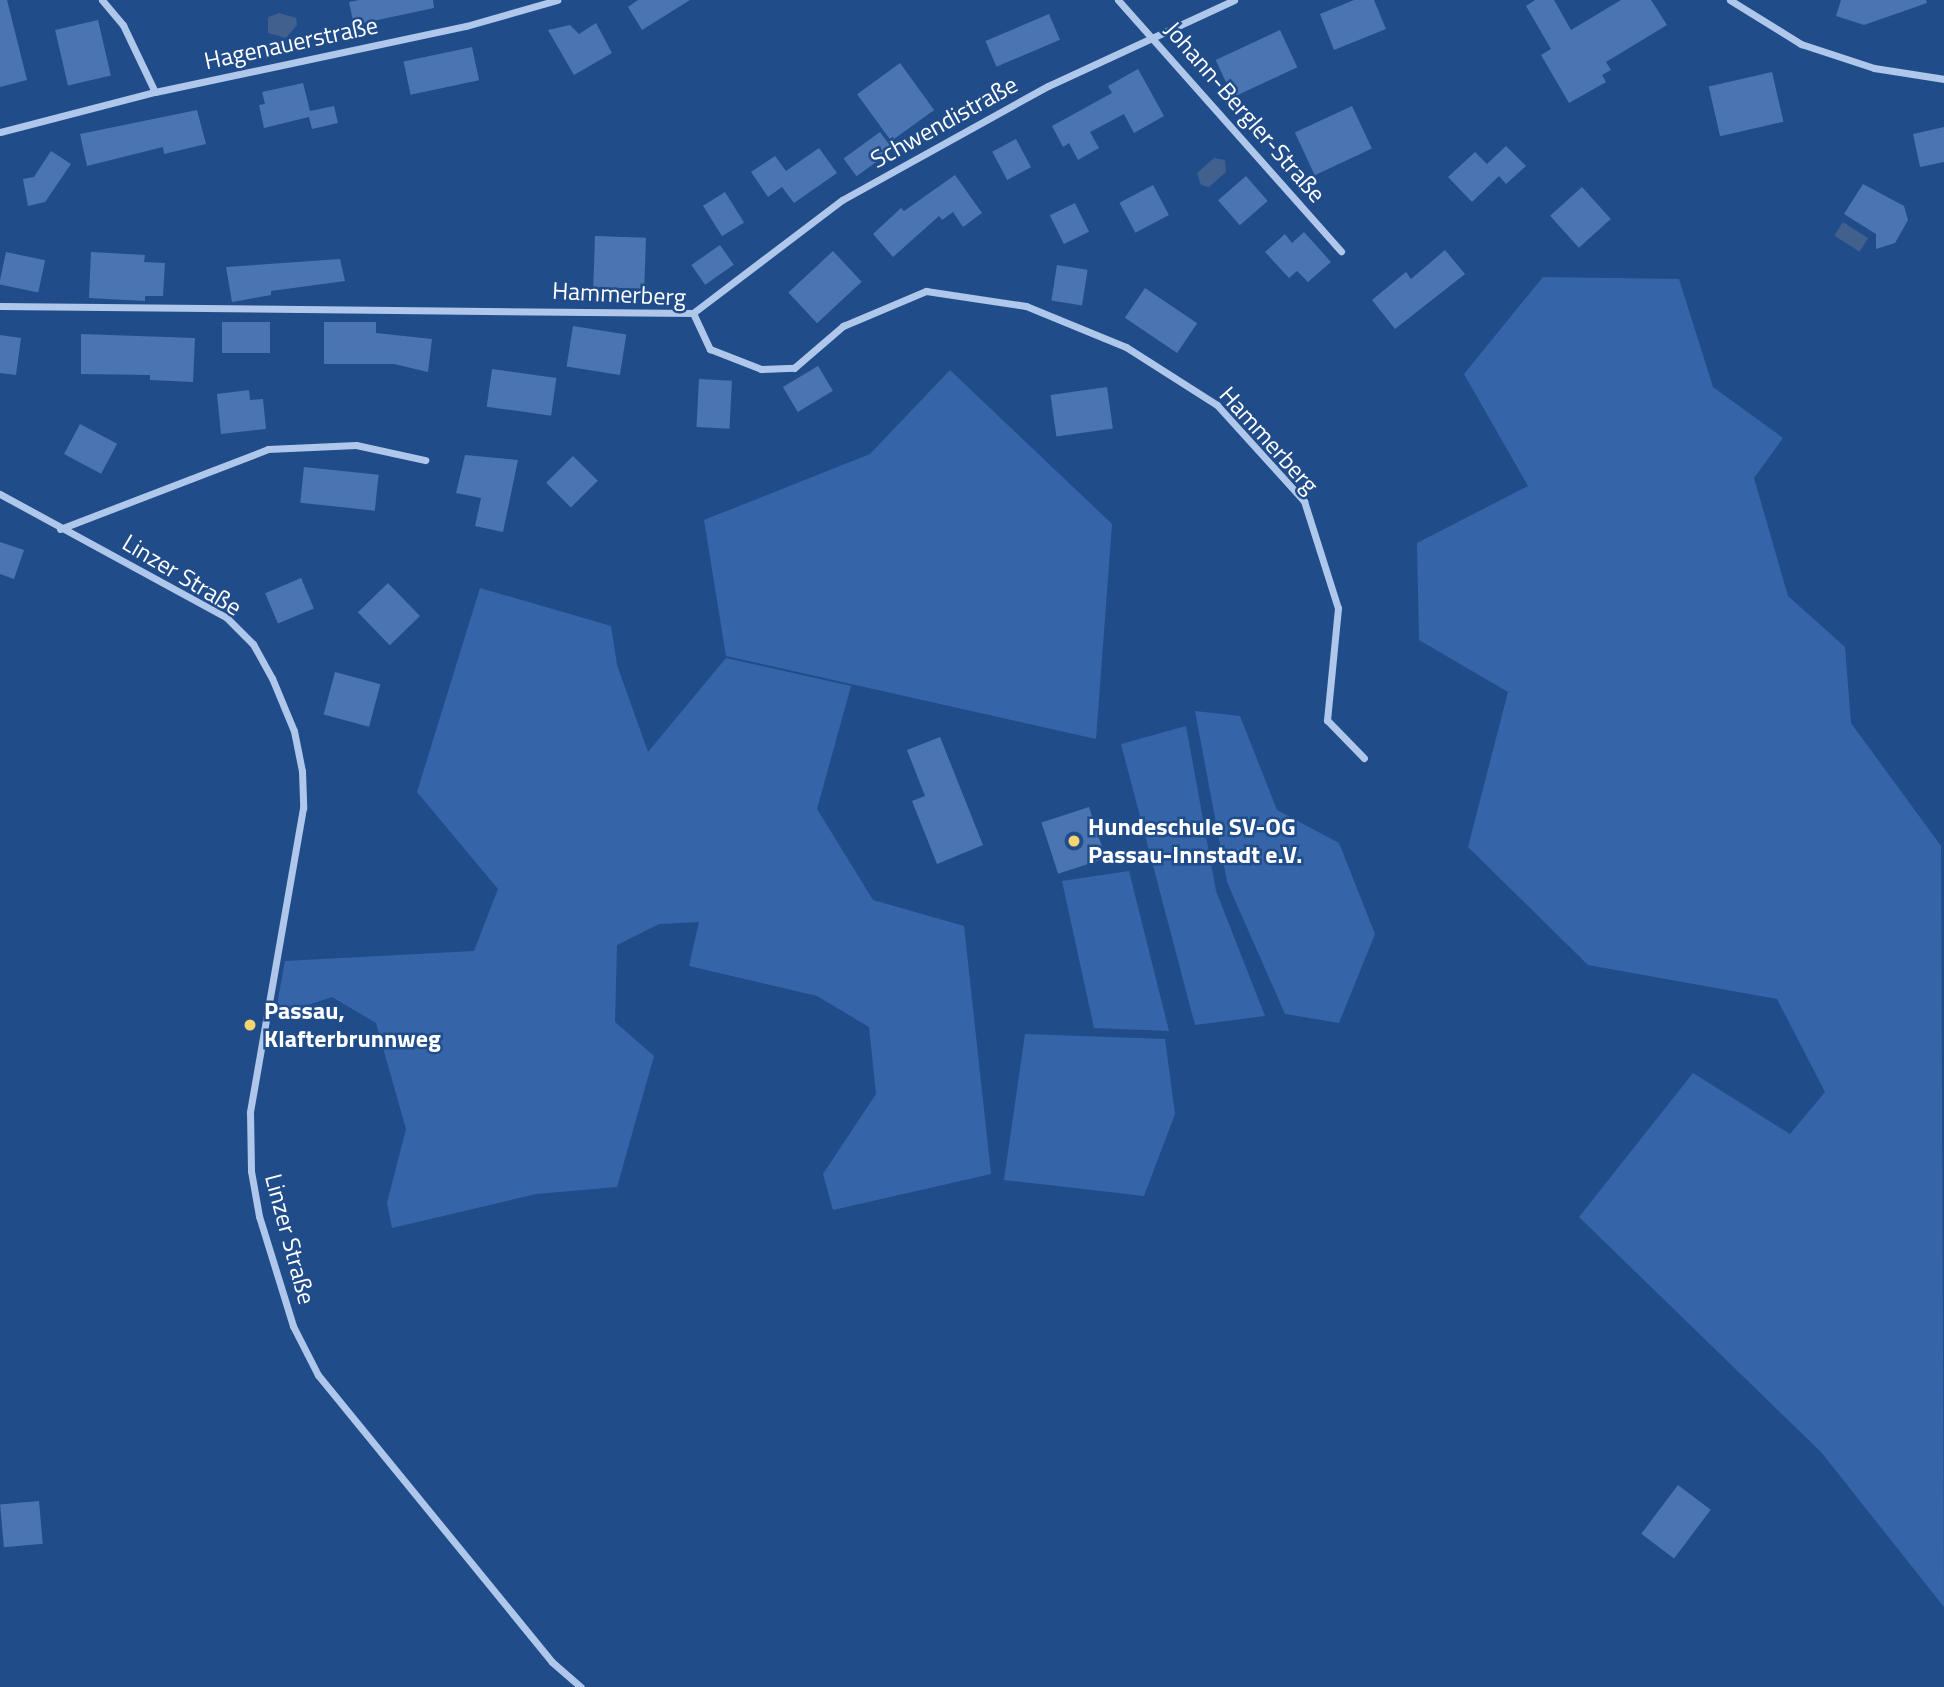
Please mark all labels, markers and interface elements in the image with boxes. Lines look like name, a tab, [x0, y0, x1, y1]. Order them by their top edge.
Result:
street label: Hagenauerstraße	[202, 11, 380, 75]
street label: Johann-Bergler-Straße	[1159, 16, 1331, 208]
street label: Schwendistraße	[866, 70, 1022, 174]
street label: Hammerberg	[551, 276, 687, 312]
street label: Hammerberg	[1213, 381, 1325, 499]
street label: Linzer Straße	[117, 528, 247, 622]
place label: Hundeschule SV-OG Passau-Innstadt e.V.	[1088, 813, 1302, 869]
marker: Hundeschule SV-OG Passau-Innstadt e.V.	[1066, 833, 1082, 849]
place label: Passau, Klafterbrunnweg	[264, 997, 441, 1053]
marker: Passau, Klafterbrunnweg	[242, 1017, 258, 1033]
street label: Linzer Straße	[259, 1171, 321, 1307]

